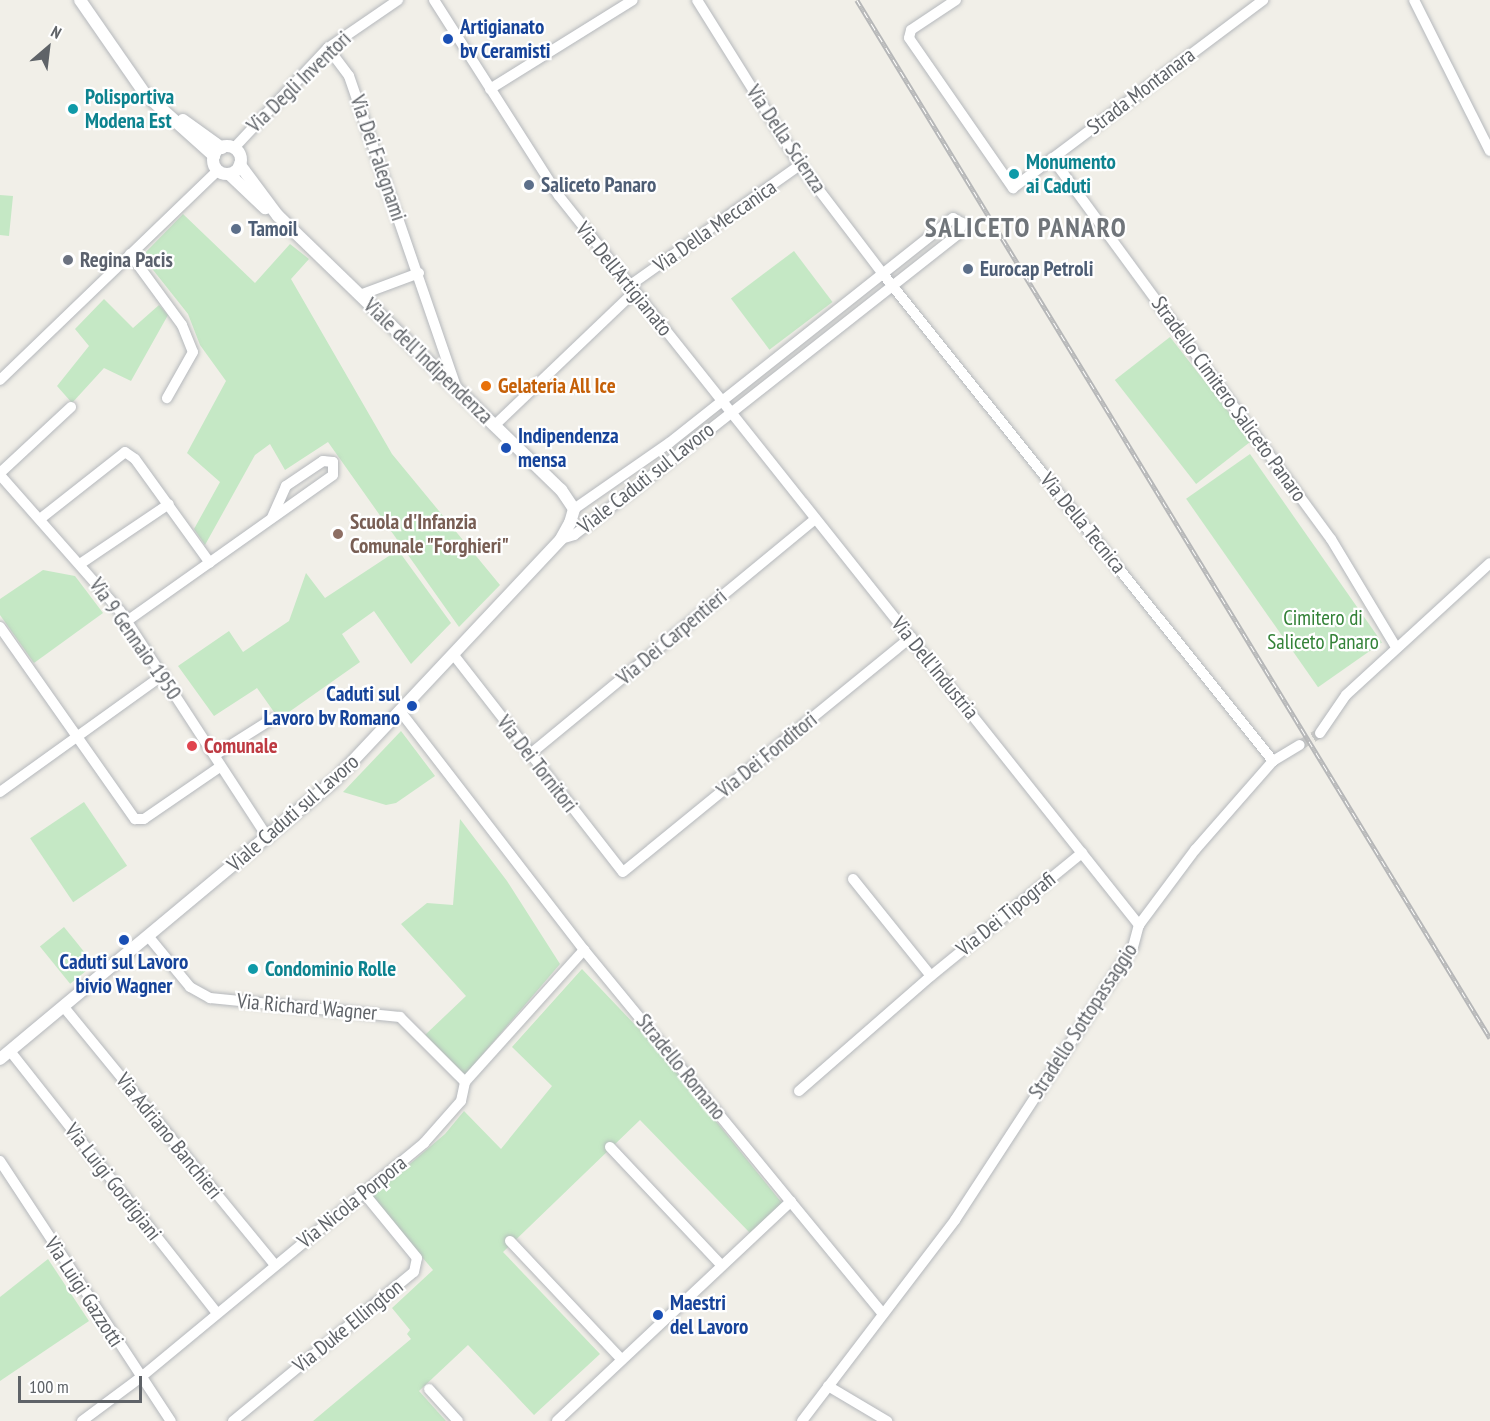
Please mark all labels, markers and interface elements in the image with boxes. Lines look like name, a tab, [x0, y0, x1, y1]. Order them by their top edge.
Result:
place label: Artigianato bv Ceramisti	[460, 14, 551, 64]
north arrow	[18, 18, 78, 78]
text: N	[48, 21, 65, 43]
street label: Via Degli Inventori	[242, 26, 356, 138]
marker: Artigianato bv Ceramisti	[441, 32, 455, 46]
street label: Strada Montanara	[1082, 42, 1200, 140]
street label: Via Della Scienza	[741, 80, 831, 198]
place label: Polisportiva Modena Est	[85, 84, 174, 134]
street label: Via Dei Falegnami	[345, 92, 411, 224]
marker: Polisportiva Modena Est	[66, 102, 80, 116]
place label: Monumento ai Caduti	[1026, 149, 1116, 199]
marker: Monumento ai Caduti	[1007, 167, 1021, 181]
place label: Saliceto Panaro	[541, 172, 656, 198]
street label: Via Della Meccanica	[649, 174, 781, 278]
marker: Saliceto Panaro	[522, 178, 536, 192]
district label: SALICETO PANARO	[925, 212, 1127, 244]
place label: Tamoil	[248, 216, 298, 242]
street label: Via Dell'Artigianato	[570, 217, 678, 341]
marker: Tamoil	[229, 222, 243, 236]
place label: Regina Pacis	[80, 247, 173, 273]
marker: Regina Pacis	[61, 253, 75, 267]
place label: Eurocap Petroli	[980, 256, 1093, 282]
marker: Eurocap Petroli	[961, 262, 975, 276]
street label: Stradello Cimitero Saliceto Panaro	[1146, 291, 1312, 507]
street label: Viale dell'Indipendenza	[358, 293, 498, 429]
place label: Gelateria All Ice	[498, 373, 616, 399]
marker: Gelateria All Ice	[479, 379, 493, 393]
street label: Viale Caduti sul Lavoro	[573, 417, 719, 539]
place label: Indipendenza mensa	[518, 423, 619, 473]
marker: Indipendenza mensa	[499, 441, 513, 455]
street label: Via Della Tecnica	[1035, 468, 1131, 578]
place label: Scuola d'Infanzia Comunale "Forghieri"	[350, 509, 510, 559]
marker: Scuola d'Infanzia Comunale "Forghieri"	[331, 527, 345, 541]
street label: Via 9 Gennaio 1950	[84, 573, 186, 705]
street label: Via Dei Carpentieri	[612, 584, 732, 690]
park label: Cimitero di Saliceto Panaro	[1267, 605, 1379, 655]
street label: Via Dell'Industria	[886, 612, 984, 724]
place label: Caduti sul Lavoro bv Romano	[263, 681, 400, 731]
marker: Caduti sul Lavoro bv Romano	[405, 699, 419, 713]
street label: Via Dei Fonditori	[712, 707, 822, 803]
street label: Via Dei Tornitori	[491, 710, 583, 818]
place label: Comunale	[204, 733, 278, 759]
marker: Comunale	[185, 739, 199, 753]
street label: Viale Caduti sul Lavoro	[222, 749, 364, 877]
street label: Via Dei Tipografi	[951, 866, 1061, 962]
marker: Caduti sul Lavoro bivio Wagner	[117, 933, 131, 947]
street label: Stradello Sottopassaggio	[1023, 938, 1143, 1104]
place label: Caduti sul Lavoro bivio Wagner	[60, 949, 188, 999]
place label: Condominio Rolle	[265, 956, 396, 982]
marker: Condominio Rolle	[246, 962, 260, 976]
street label: Via Richard Wagner	[236, 988, 378, 1026]
street label: Stradello Romano	[631, 1009, 731, 1125]
street label: Via Adriano Banchieri	[110, 1068, 228, 1204]
street label: Via Luigi Gordigiani	[59, 1118, 167, 1246]
street label: Via Nicola Porpora	[292, 1150, 412, 1254]
street label: Via Luigi Gazzotti	[39, 1232, 129, 1352]
street label: Via Duke Ellington	[288, 1274, 408, 1378]
place label: Maestri del Lavoro	[670, 1290, 748, 1340]
marker: Maestri del Lavoro	[651, 1308, 665, 1322]
scale bar	[21, 1364, 146, 1402]
text: 100 m	[29, 1375, 69, 1398]

